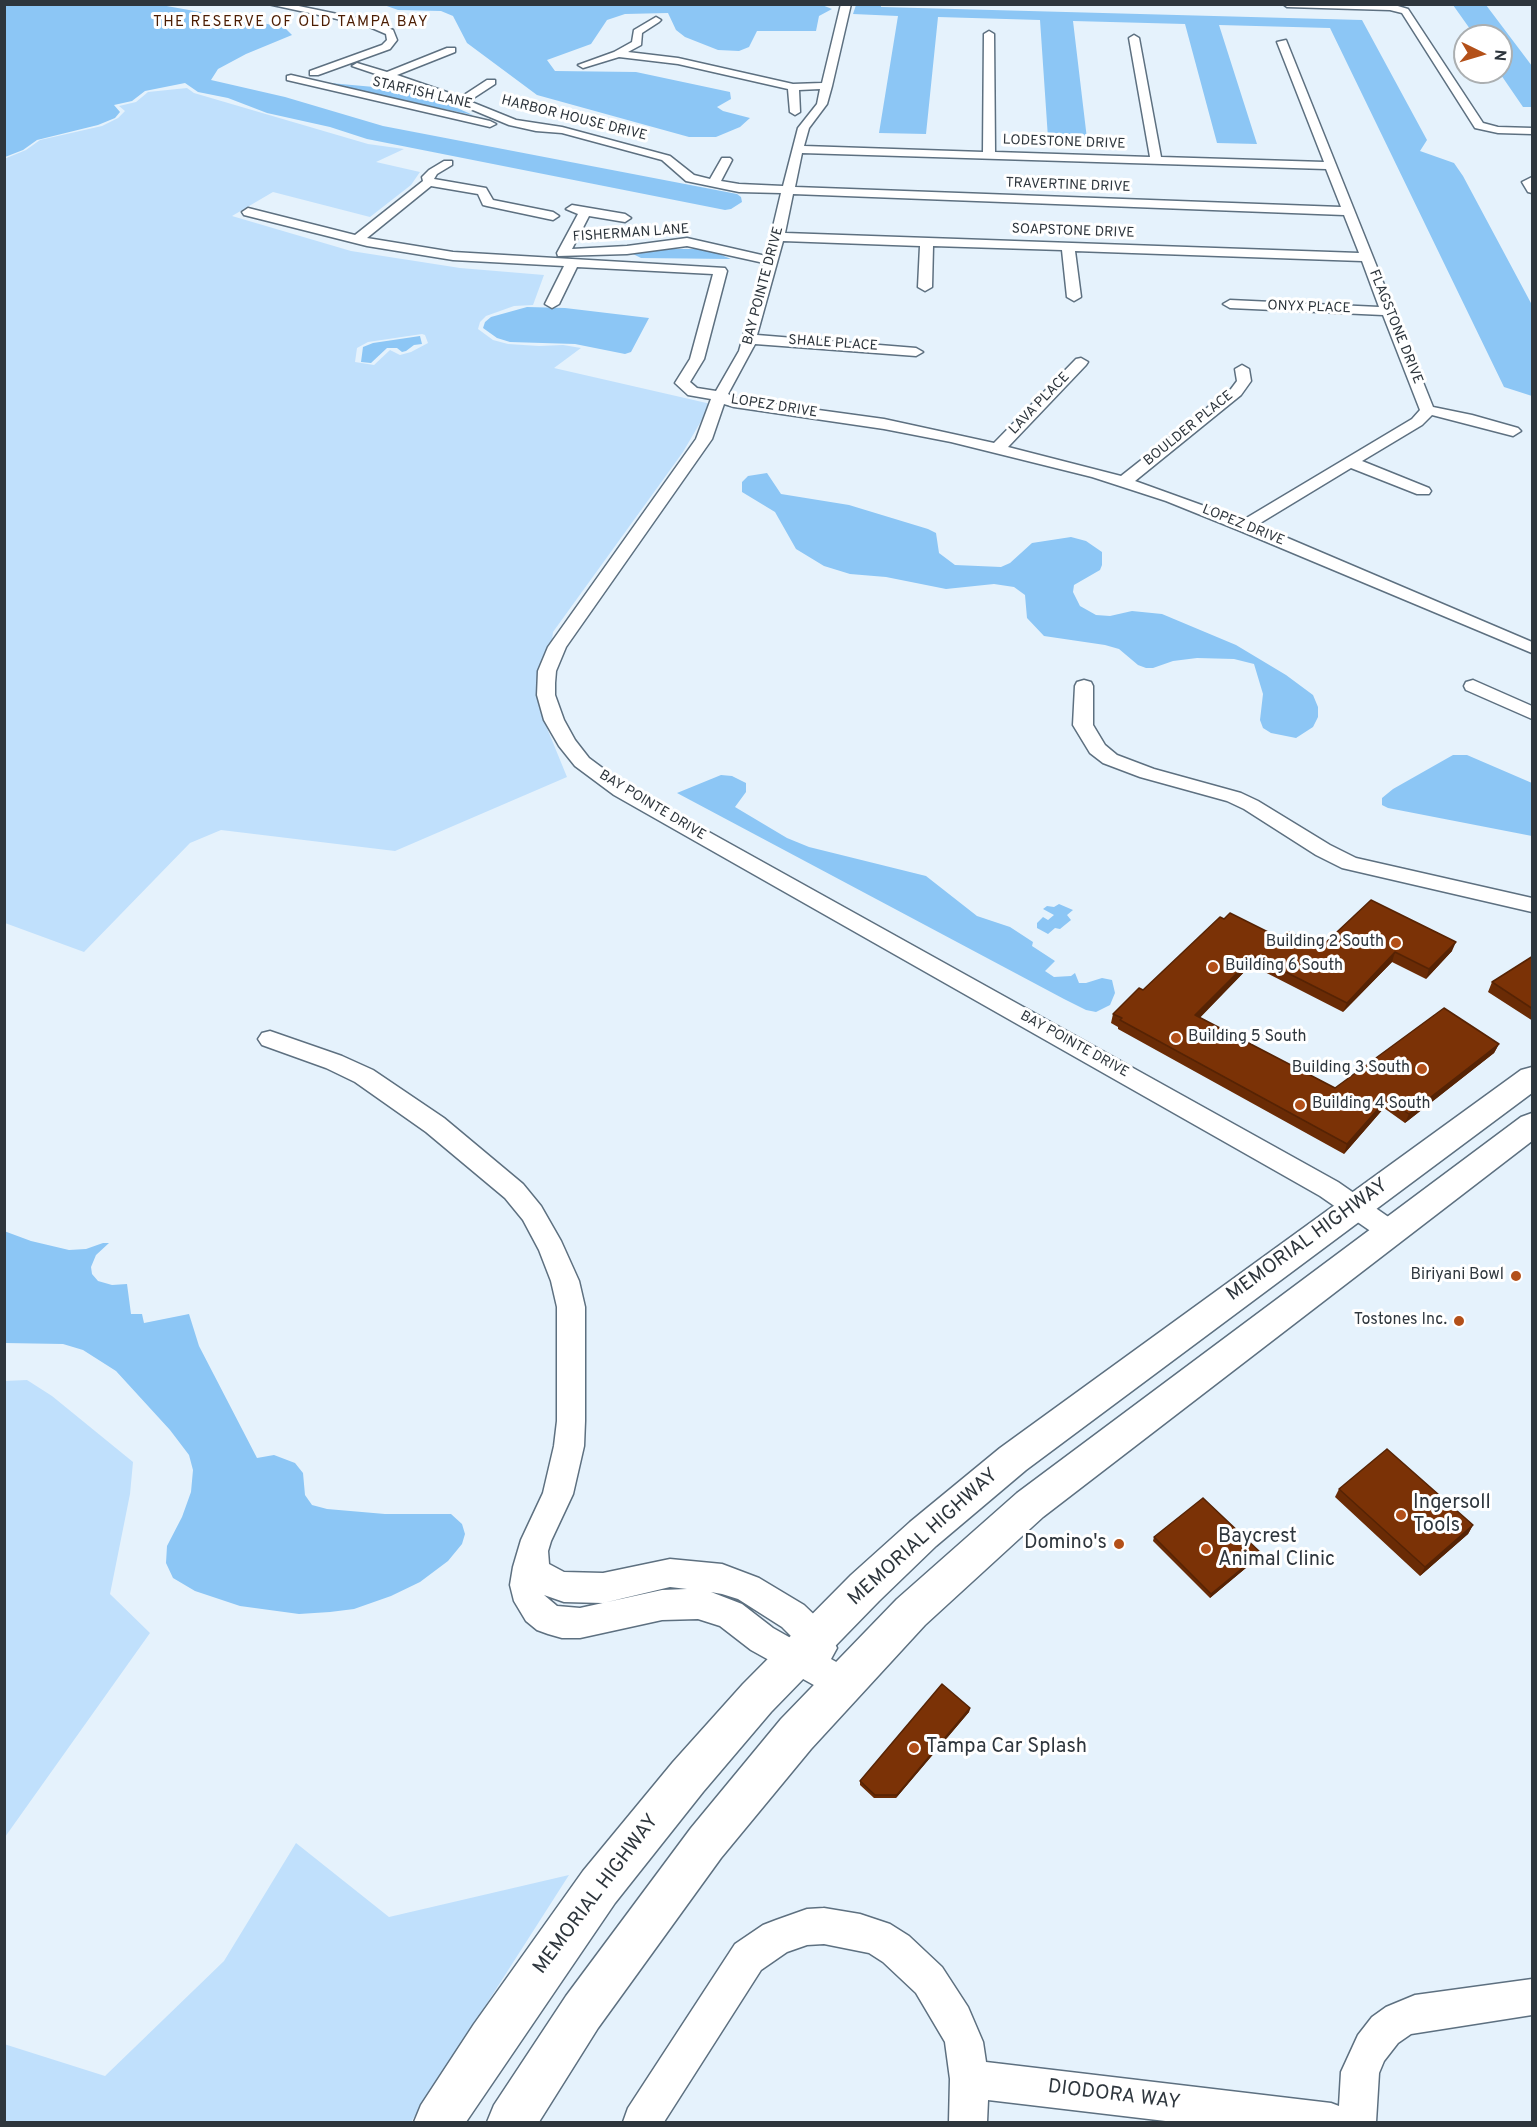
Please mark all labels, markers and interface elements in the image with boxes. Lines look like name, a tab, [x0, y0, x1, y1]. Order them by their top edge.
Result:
district label: THE RESERVE OF OLD TAMPA BAY	[153, 14, 429, 32]
north arrow	[1453, 24, 1513, 84]
text: N	[1488, 49, 1509, 62]
street label: STARFISH LANE	[370, 74, 474, 114]
street label: HARBOR HOUSE DRIVE	[499, 93, 649, 145]
street label: LODESTONE DRIVE	[1002, 132, 1126, 154]
street label: TRAVERTINE DRIVE	[1005, 175, 1131, 197]
street label: SOAPSTONE DRIVE	[1011, 221, 1135, 243]
street label: FISHERMAN LANE	[572, 222, 690, 246]
street label: BAY POINTE DRIVE	[740, 225, 788, 347]
street label: FLAGSTONE DRIVE	[1364, 267, 1426, 387]
street label: ONYX PLACE	[1267, 298, 1351, 318]
street label: SHALE PLACE	[788, 332, 878, 356]
street label: LAVA PLACE	[1006, 369, 1074, 439]
street label: BOULDER PLACE	[1141, 388, 1237, 470]
street label: LOPEZ DRIVE	[729, 392, 819, 422]
street label: LOPEZ DRIVE	[1199, 502, 1287, 550]
street label: BAY POINTE DRIVE	[595, 767, 709, 845]
place label: Building 2 South	[1266, 933, 1384, 953]
marker: Building 2 South	[1389, 936, 1403, 950]
place label: Building 6 South	[1225, 957, 1343, 977]
marker: Building 6 South	[1206, 960, 1220, 974]
street label: BAY POINTE DRIVE	[1017, 1008, 1131, 1082]
place label: Building 5 South	[1188, 1028, 1306, 1048]
marker: Building 5 South	[1169, 1031, 1183, 1045]
place label: Building 3 South	[1292, 1059, 1410, 1079]
marker: Building 3 South	[1415, 1062, 1429, 1076]
place label: Building 4 South	[1312, 1095, 1430, 1115]
marker: Building 4 South	[1293, 1098, 1307, 1112]
street label: MEMORIAL HIGHWAY	[1223, 1174, 1393, 1308]
place label: Biriyani Bowl	[1411, 1266, 1504, 1286]
marker: Biriyani Bowl	[1509, 1269, 1523, 1283]
place label: Tostones Inc.	[1354, 1311, 1447, 1331]
marker: Tostones Inc.	[1452, 1314, 1466, 1328]
street label: MEMORIAL HIGHWAY	[844, 1464, 1004, 1612]
place label: Ingersoll Tools	[1413, 1492, 1491, 1539]
marker: Ingersoll Tools	[1394, 1508, 1408, 1522]
place label: Baycrest Animal Clinic	[1218, 1526, 1335, 1573]
place label: Domino's	[1024, 1532, 1107, 1556]
marker: Domino's	[1112, 1537, 1126, 1551]
marker: Baycrest Animal Clinic	[1199, 1542, 1213, 1556]
place label: Tampa Car Splash	[926, 1736, 1087, 1760]
marker: Tampa Car Splash	[907, 1741, 921, 1755]
street label: MEMORIAL HIGHWAY	[529, 1810, 665, 1980]
street label: DIODORA WAY	[1046, 2076, 1182, 2116]

